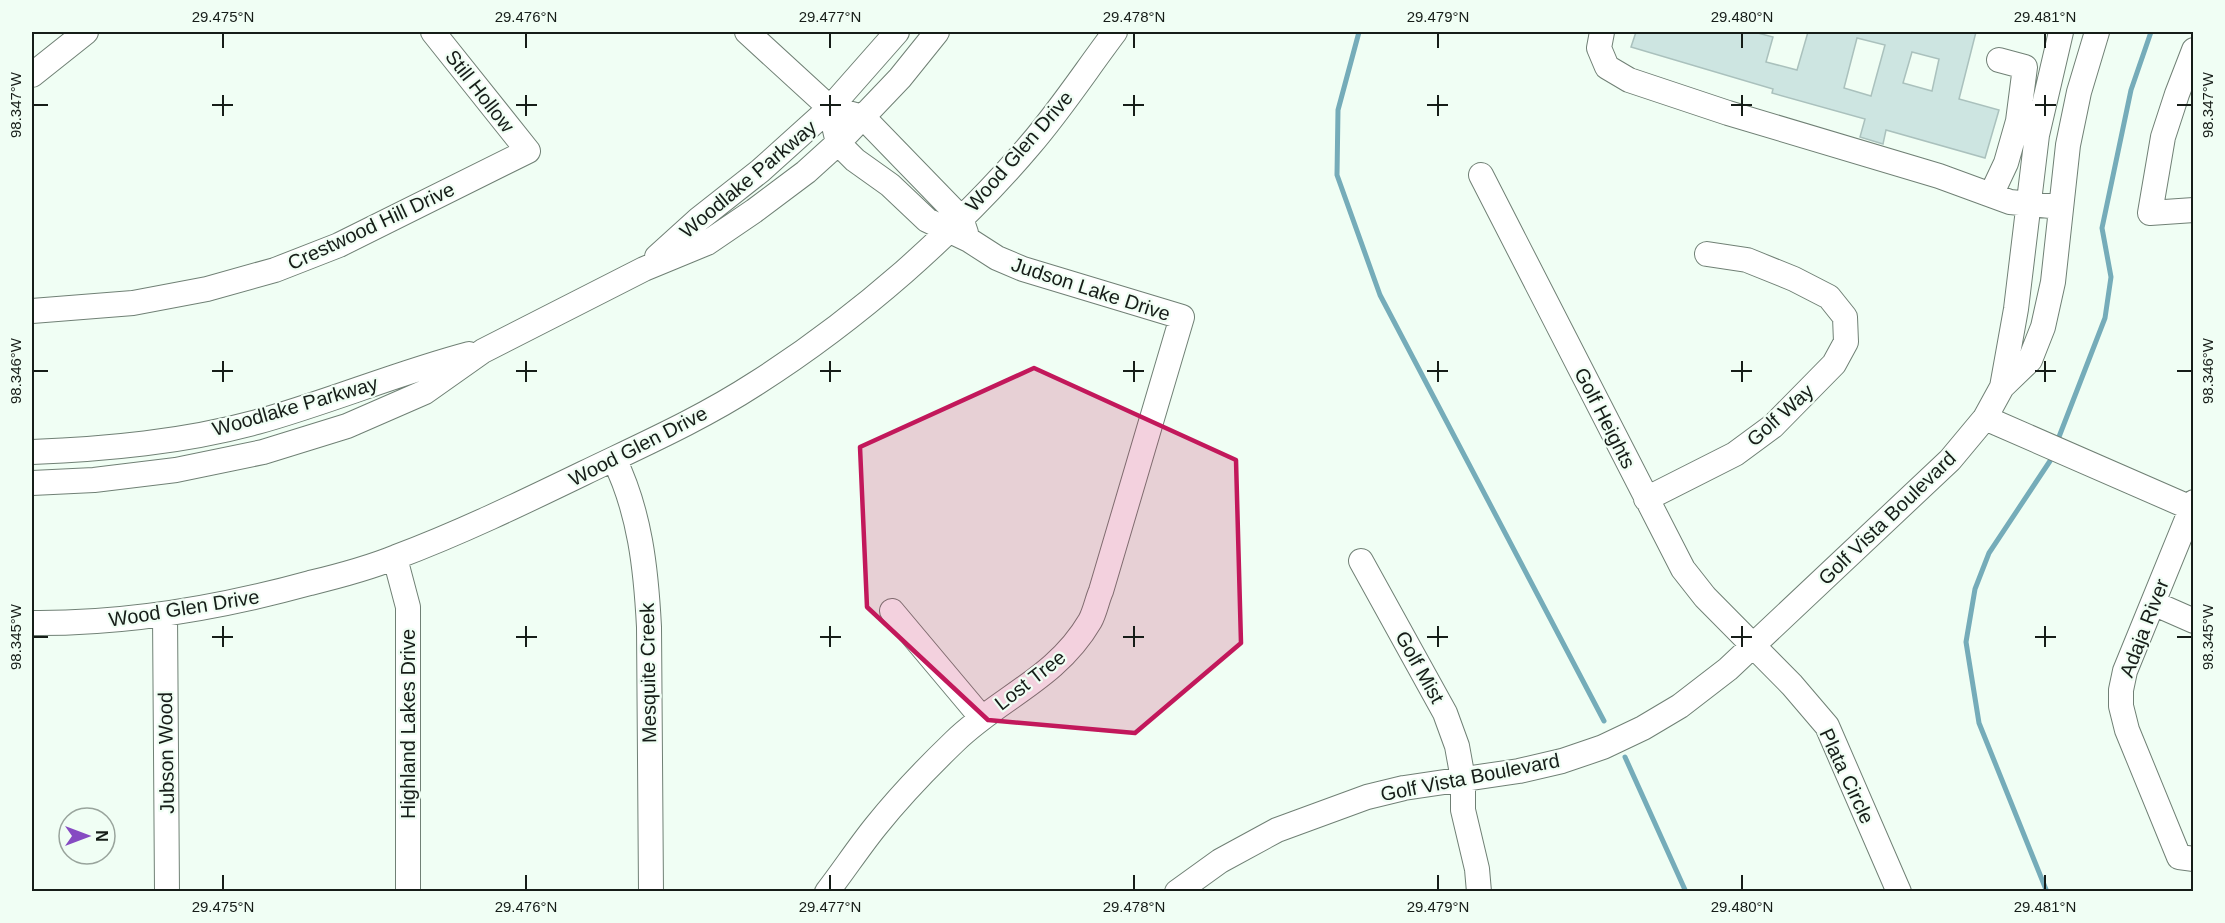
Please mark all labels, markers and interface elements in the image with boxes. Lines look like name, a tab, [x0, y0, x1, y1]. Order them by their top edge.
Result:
text: 29.475°N	[192, 8, 254, 25]
text: 29.476°N	[495, 8, 557, 25]
text: 29.477°N	[799, 8, 861, 25]
text: 29.478°N	[1103, 8, 1165, 25]
text: 29.479°N	[1407, 8, 1469, 25]
text: 29.480°N	[1711, 8, 1773, 25]
text: 29.481°N	[2014, 8, 2076, 25]
street label: Still Hollow	[441, 46, 519, 137]
text: 98.347°W	[7, 71, 24, 138]
text: 98.347°W	[2199, 71, 2216, 138]
street label: Wood Glen Drive	[961, 86, 1077, 216]
street label: Woodlake Parkway	[675, 116, 821, 242]
street label: Crestwood Hill Drive	[284, 178, 458, 274]
street label: Judson Lake Drive	[1009, 253, 1173, 325]
text: 98.346°W	[7, 337, 24, 404]
text: 98.346°W	[2199, 337, 2216, 404]
street label: Golf Heights	[1570, 364, 1640, 472]
street label: Woodlake Parkway	[210, 372, 380, 440]
street label: Golf Way	[1742, 380, 1818, 450]
street label: Wood Glen Drive	[565, 402, 711, 490]
street label: Golf Vista Boulevard	[1814, 447, 1960, 589]
street label: Adaja River	[2115, 575, 2173, 680]
street label: Wood Glen Drive	[107, 585, 261, 631]
street label: Mesquite Creek	[636, 602, 660, 743]
text: 98.345°W	[7, 603, 24, 670]
text: 98.345°W	[2199, 603, 2216, 670]
street label: Golf Mist	[1391, 627, 1449, 707]
street label: Highland Lakes Drive	[397, 629, 419, 819]
street label: Lost Tree	[990, 646, 1070, 714]
street label: Jubson Wood	[154, 692, 178, 814]
street label: Plata Circle	[1815, 725, 1879, 827]
street label: Golf Vista Boulevard	[1379, 749, 1561, 805]
north arrow	[57, 806, 117, 866]
text: N	[93, 830, 110, 842]
text: 29.475°N	[192, 898, 254, 915]
text: 29.476°N	[495, 898, 557, 915]
text: 29.477°N	[799, 898, 861, 915]
text: 29.478°N	[1103, 898, 1165, 915]
text: 29.479°N	[1407, 898, 1469, 915]
text: 29.480°N	[1711, 898, 1773, 915]
text: 29.481°N	[2014, 898, 2076, 915]

